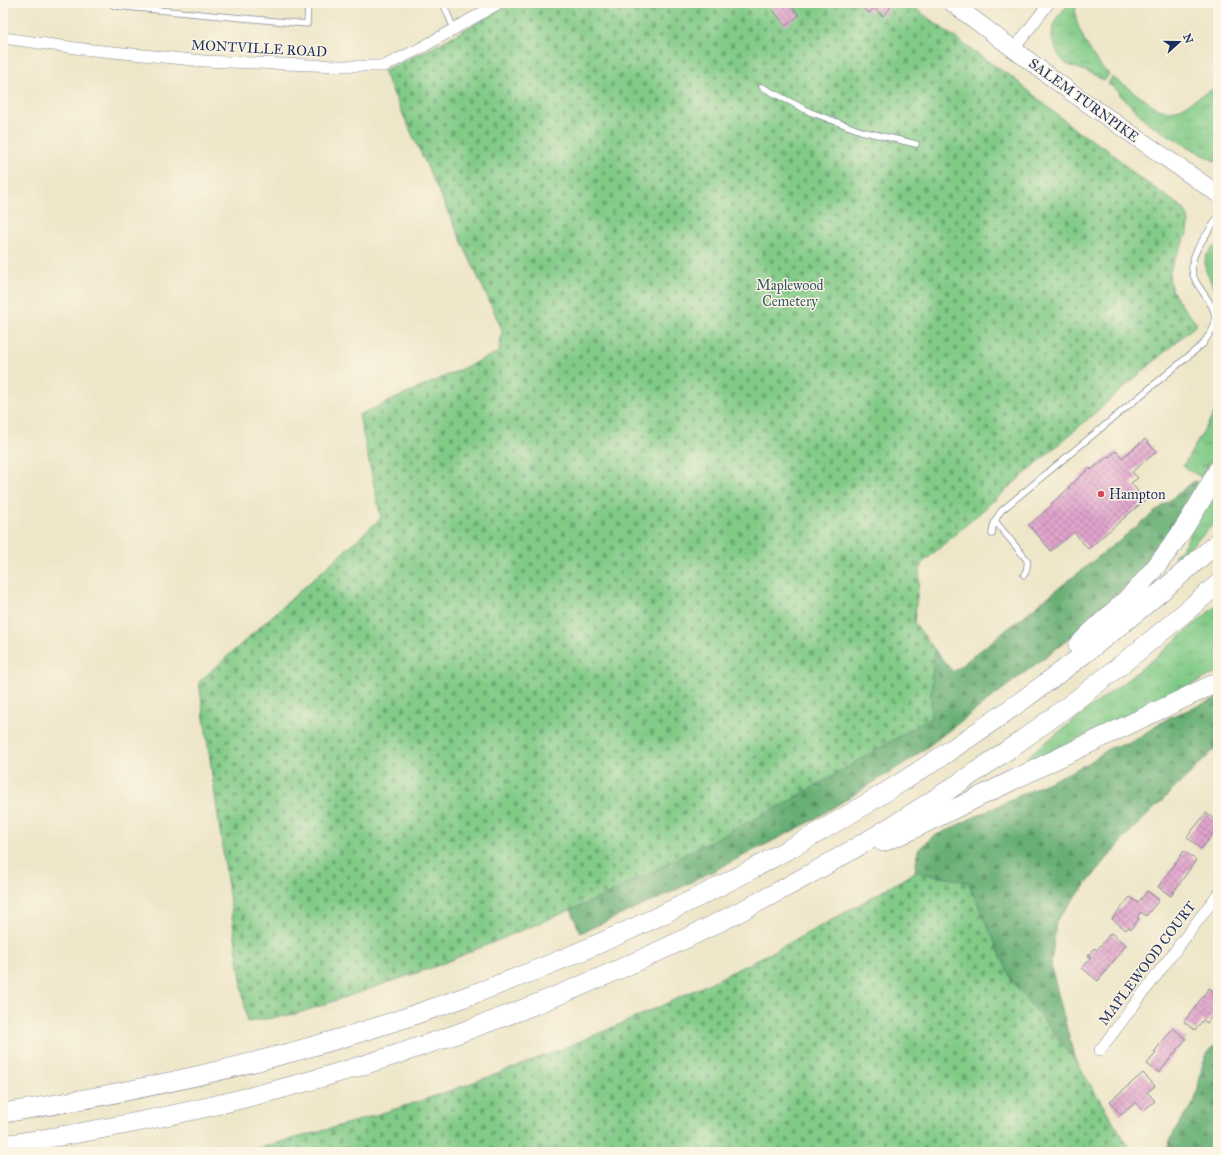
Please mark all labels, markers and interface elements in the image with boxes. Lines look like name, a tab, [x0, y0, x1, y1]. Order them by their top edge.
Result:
north arrow	[1159, 22, 1199, 62]
text: N	[1180, 32, 1196, 46]
street label: MONTVILLE ROAD	[190, 36, 328, 61]
street label: SALEM TURNPIKE	[1025, 55, 1142, 146]
park label: Maplewood Cemetery	[756, 277, 824, 310]
place label: Hampton	[1109, 486, 1166, 503]
marker: Hampton	[1096, 489, 1106, 499]
street label: MAPLEWOOD COURT	[1095, 898, 1200, 1029]

